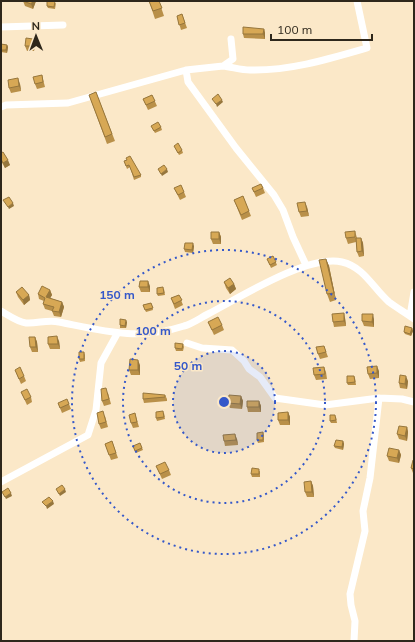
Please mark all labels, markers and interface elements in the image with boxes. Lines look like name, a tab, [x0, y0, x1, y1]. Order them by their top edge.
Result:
north arrow	[16, 16, 56, 56]
scale bar	[271, 16, 372, 42]
text: N	[32, 19, 40, 33]
text: 100 m	[277, 22, 312, 37]
text: 150 m	[99, 287, 135, 302]
text: 100 m	[135, 323, 171, 338]
text: 50 m	[174, 358, 202, 373]
centre of rings	[217, 395, 231, 409]

